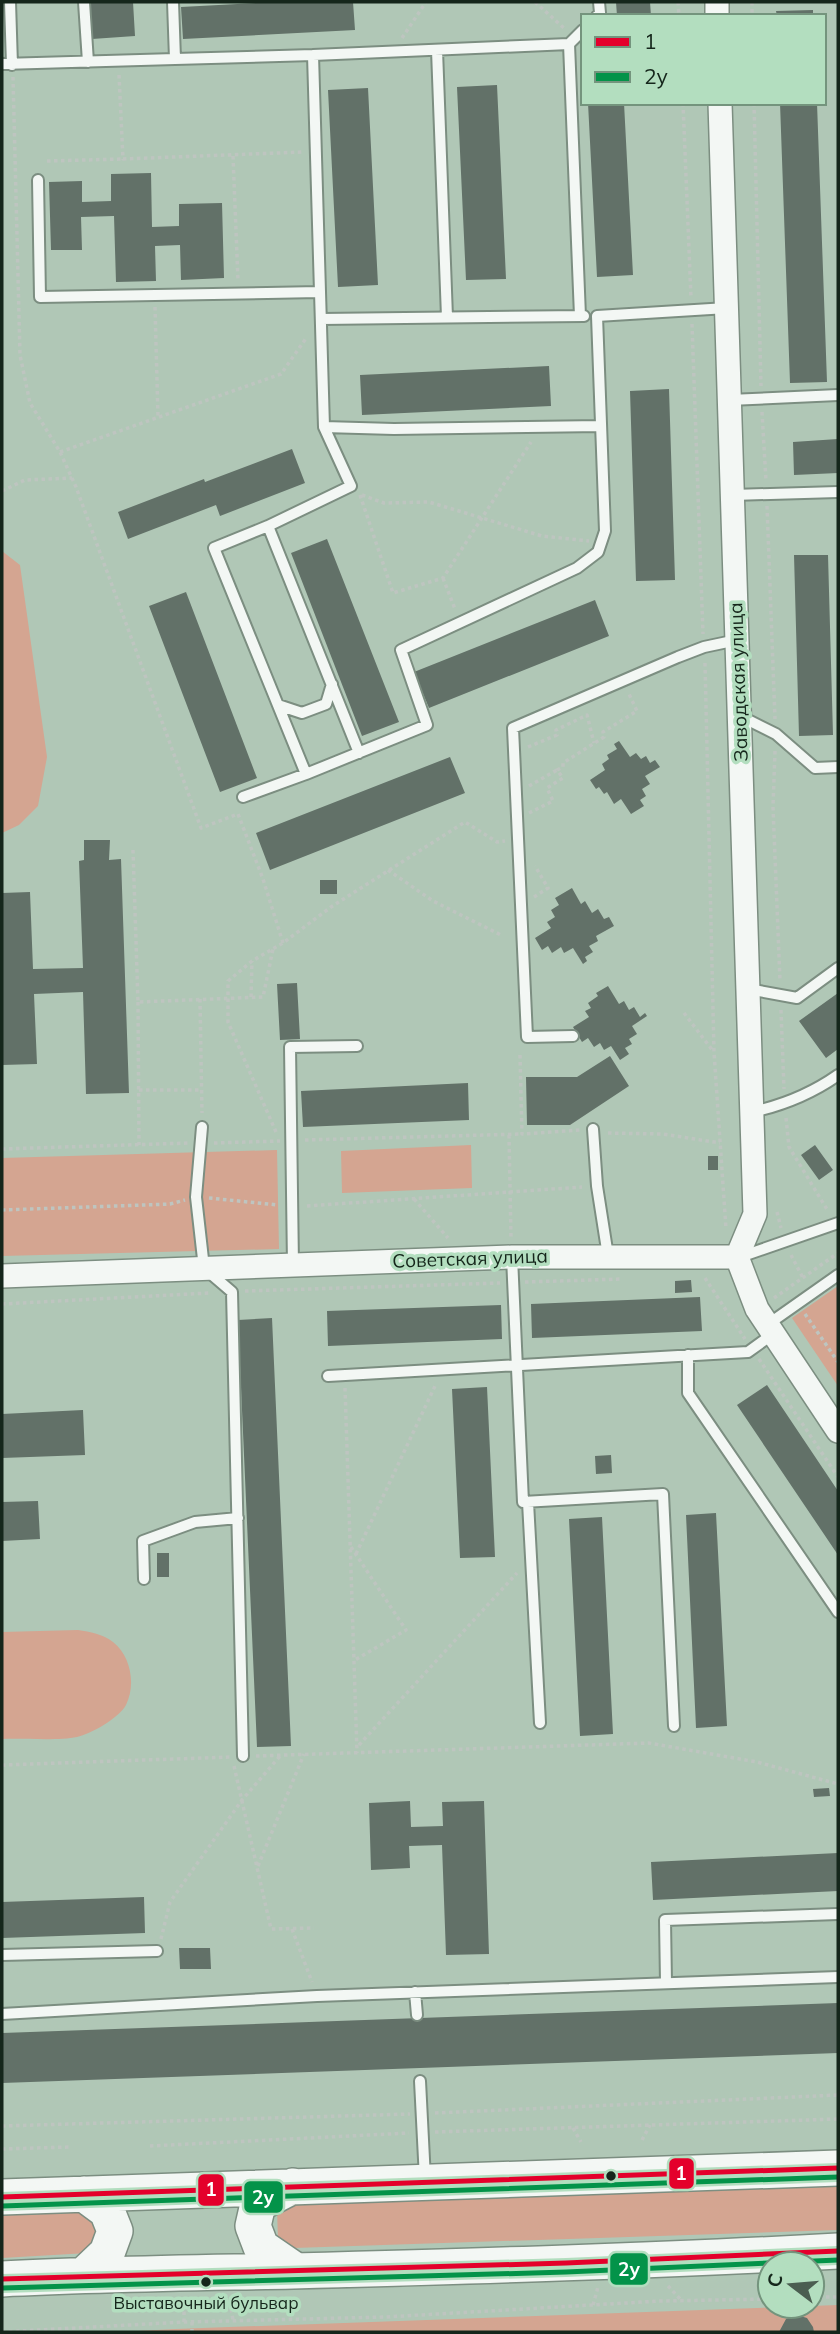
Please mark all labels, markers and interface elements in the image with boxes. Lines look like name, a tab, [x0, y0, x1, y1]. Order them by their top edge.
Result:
legend	[581, 14, 826, 105]
text: 1	[644, 28, 657, 54]
text: 2у	[644, 63, 668, 89]
street label: Заводская улица	[723, 602, 753, 762]
street label: Советская улица	[392, 1243, 548, 1273]
line badge: 1	[668, 2157, 695, 2190]
text: 1	[675, 2161, 687, 2185]
unlabelled marker	[604, 2169, 618, 2183]
line badge: 1	[197, 2173, 225, 2207]
text: 1	[205, 2177, 217, 2201]
line badge: 2у	[243, 2180, 284, 2214]
text: 2у	[252, 2185, 274, 2209]
north arrow	[756, 2250, 826, 2320]
line badge: 2у	[609, 2252, 649, 2286]
text: 2у	[618, 2257, 640, 2281]
text: С	[761, 2271, 788, 2290]
marker: Выставочный бульвар	[199, 2275, 213, 2289]
place label: Выставочный бульвар	[113, 2292, 299, 2314]

